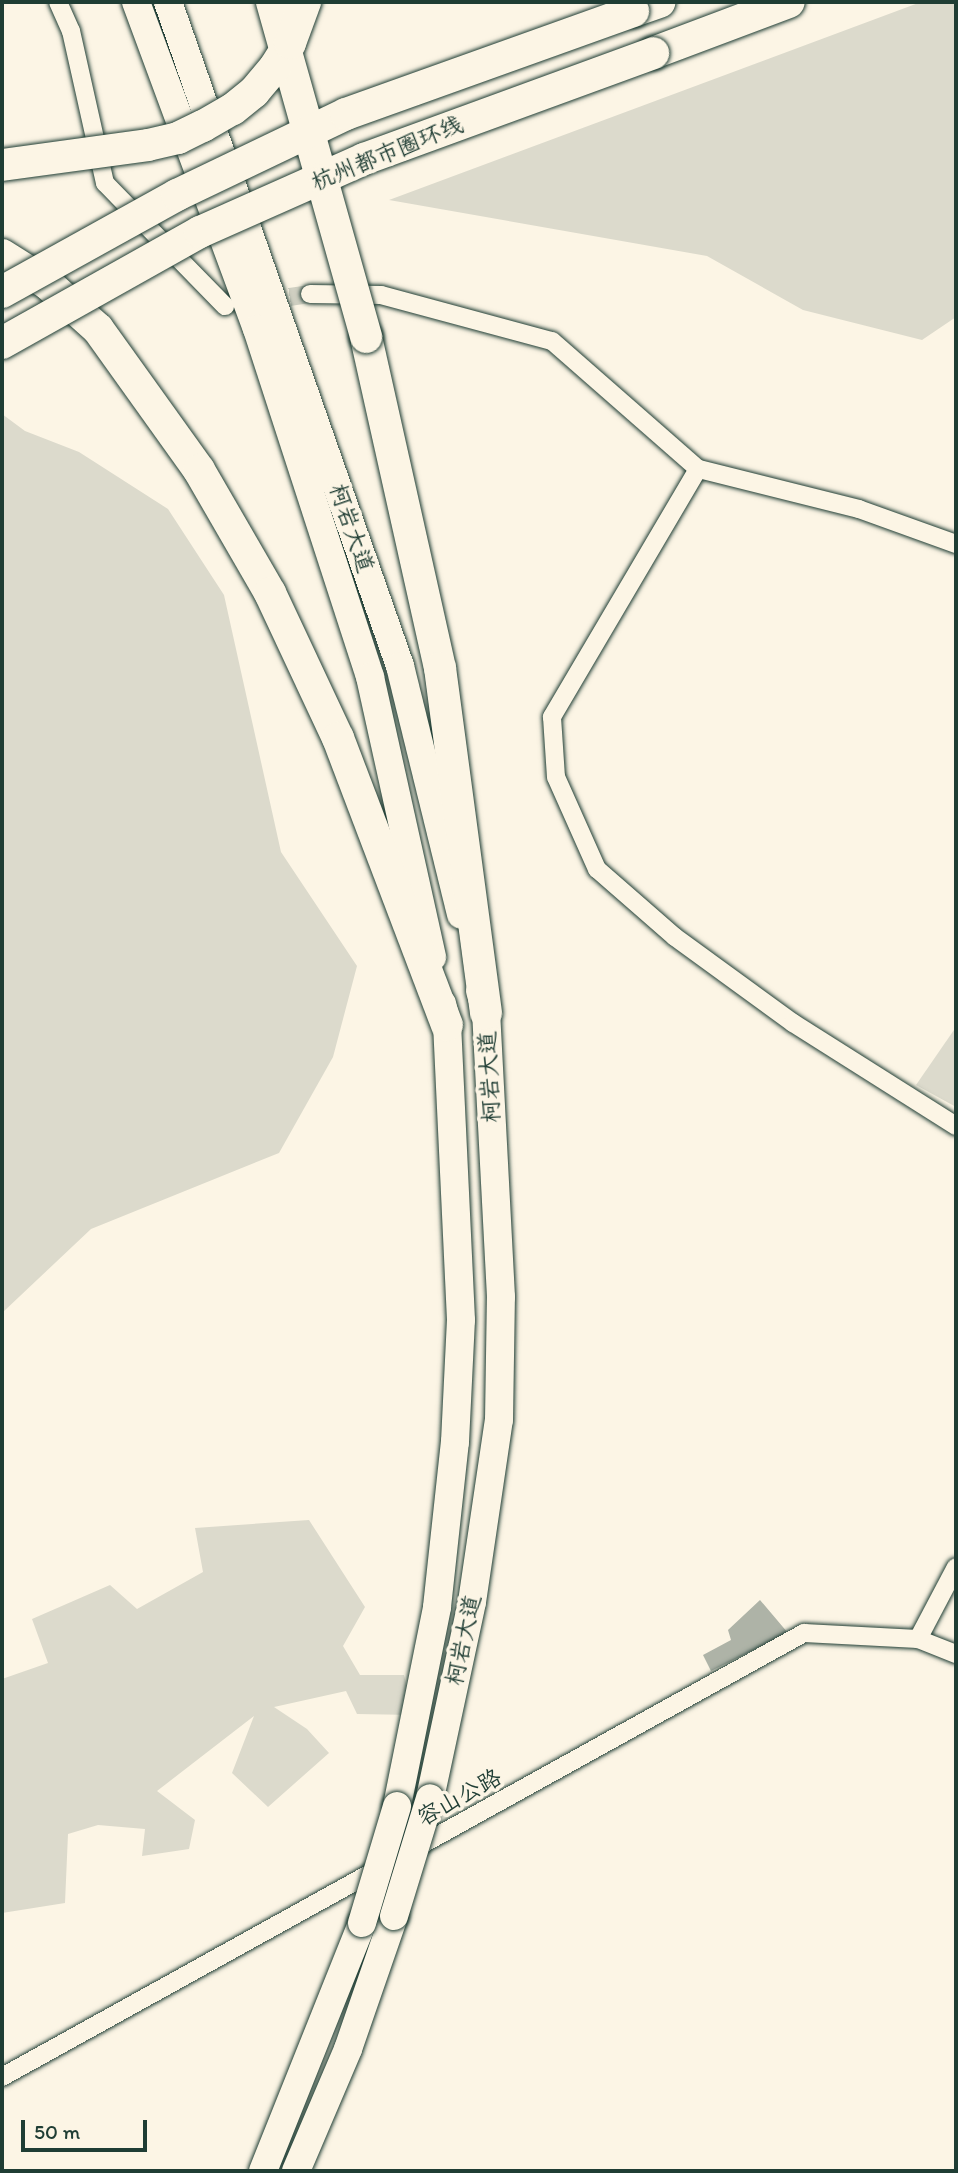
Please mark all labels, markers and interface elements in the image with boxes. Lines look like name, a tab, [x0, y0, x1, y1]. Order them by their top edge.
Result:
street label: 杭州都市圈环线	[307, 110, 467, 196]
street label: 柯岩大道	[324, 480, 380, 576]
street label: 柯岩大道	[473, 1030, 505, 1124]
street label: 柯岩大道	[440, 1592, 486, 1688]
street label: 容山公路	[412, 1763, 506, 1831]
scale bar	[24, 2106, 150, 2150]
text: 50 m	[34, 2119, 80, 2144]

